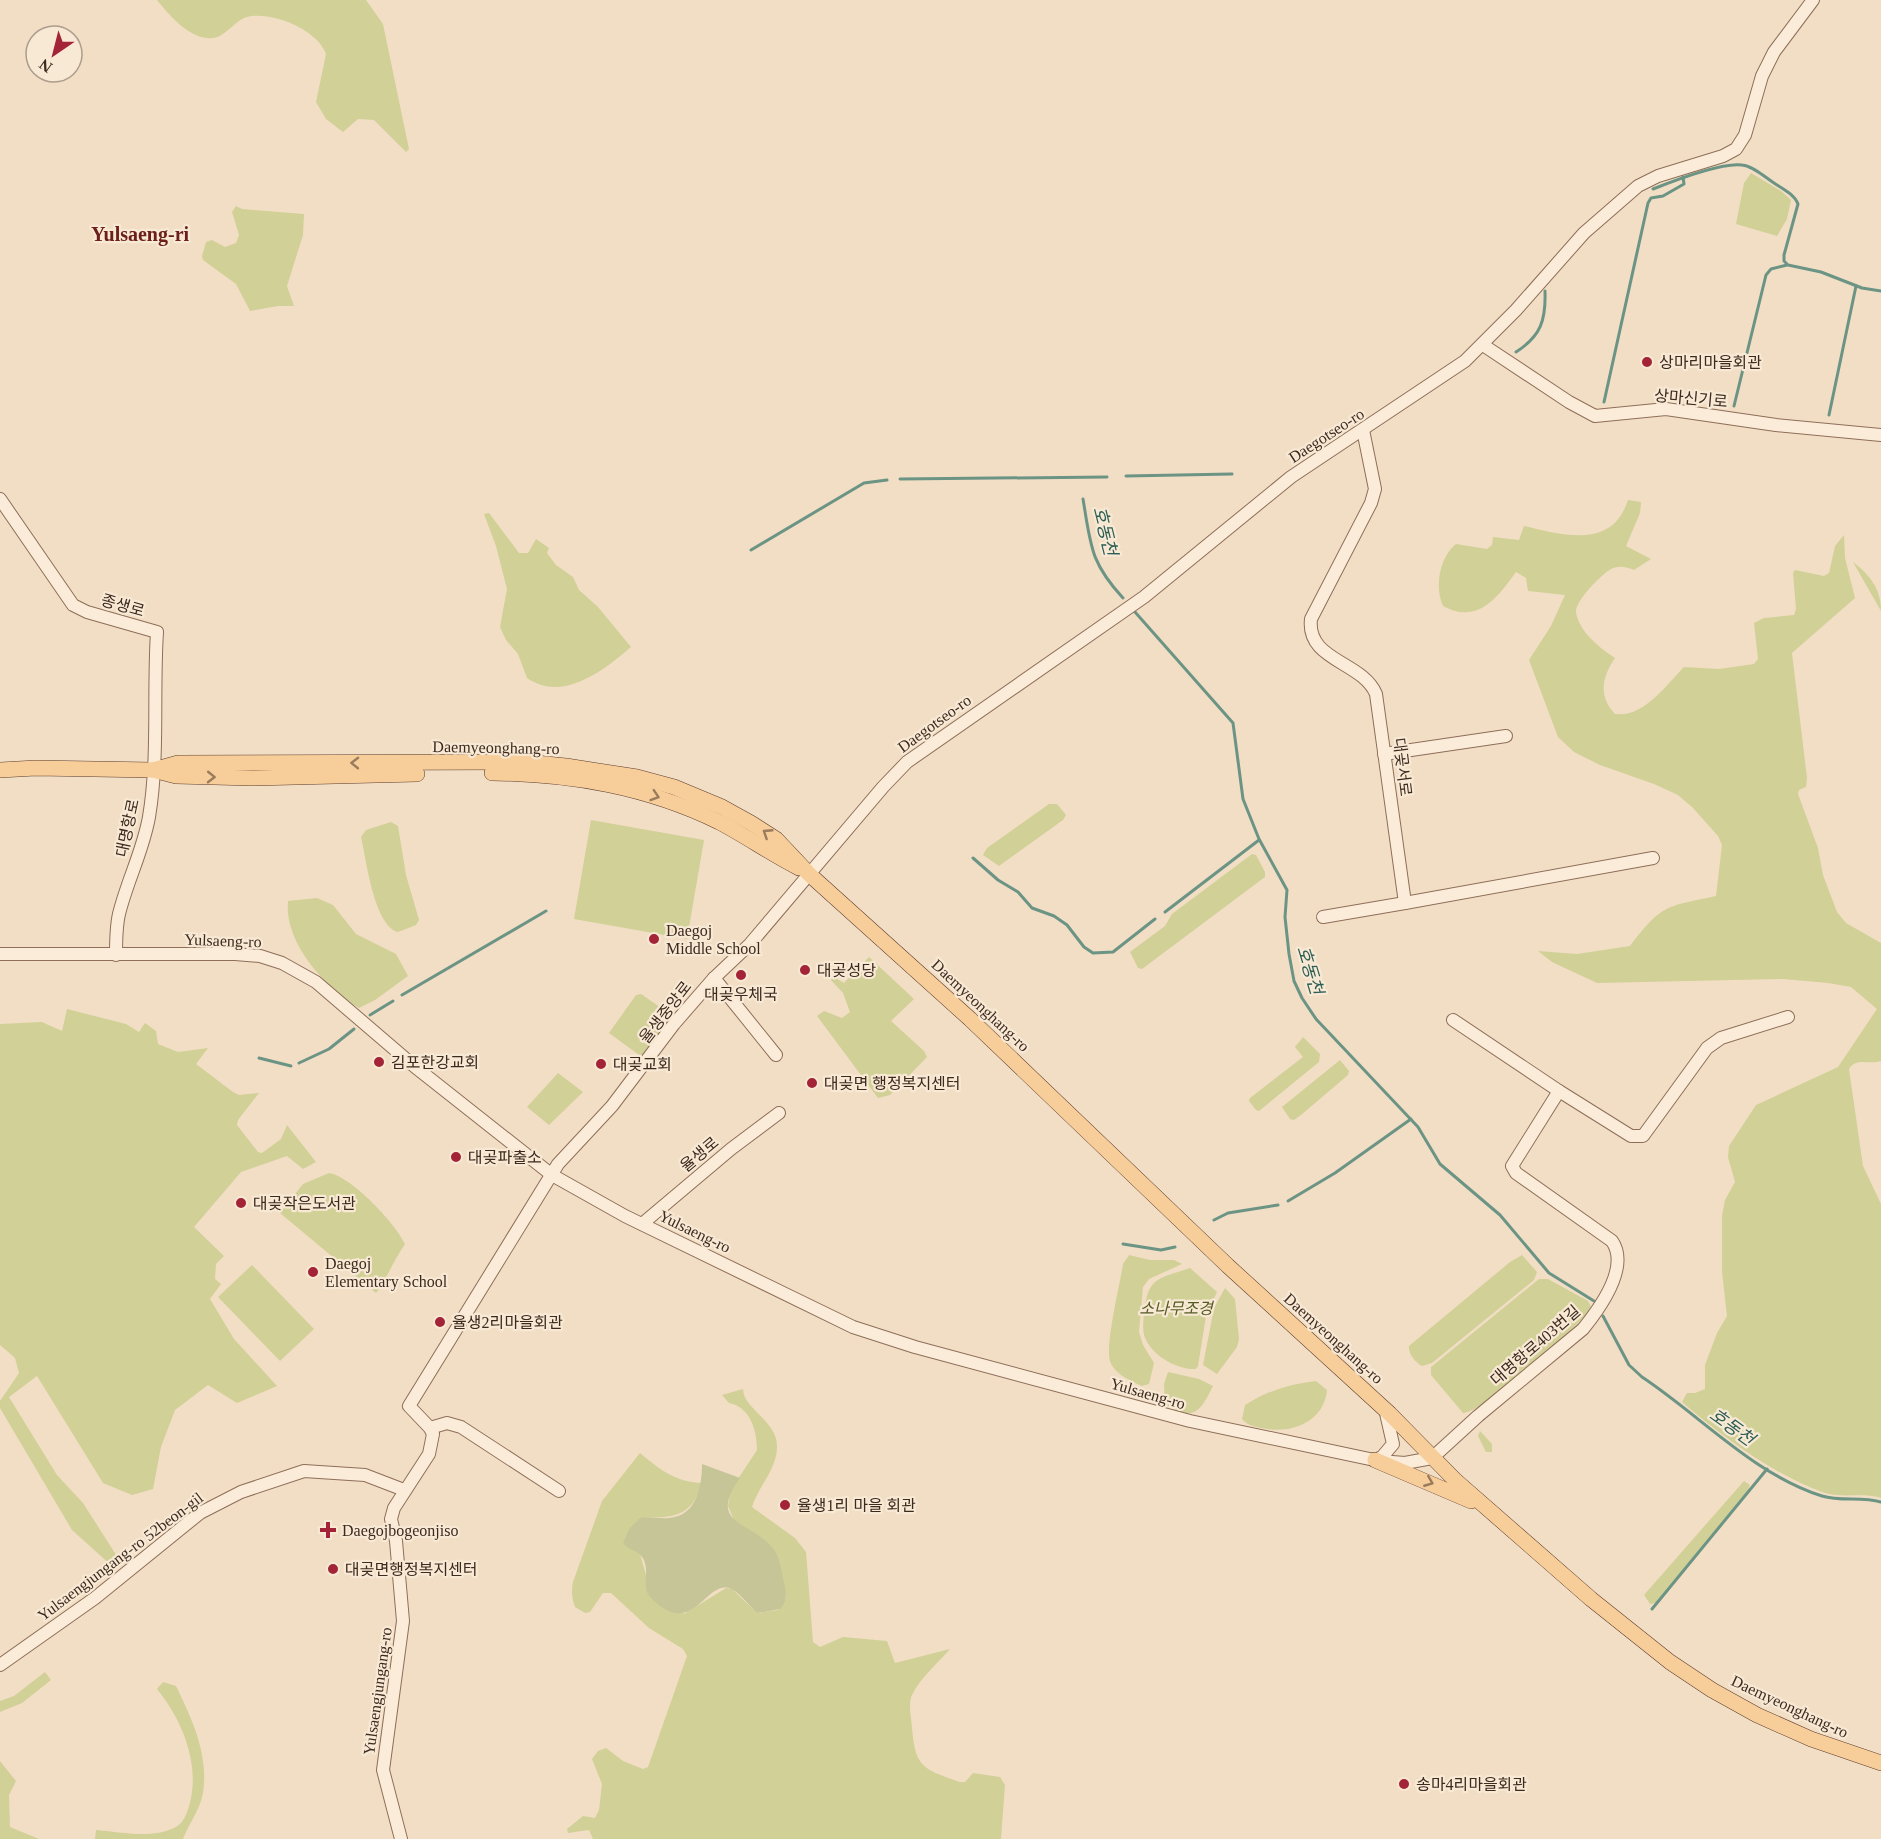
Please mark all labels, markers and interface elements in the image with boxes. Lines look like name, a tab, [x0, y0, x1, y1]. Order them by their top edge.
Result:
north arrow	[24, 24, 84, 84]
text: N	[36, 55, 55, 76]
district label: Yulsaeng-ri	[91, 223, 190, 246]
place label: 상마리마을회관	[1659, 354, 1762, 371]
marker: 상마리마을회관	[1640, 355, 1654, 369]
street label: 상마신기로	[1654, 387, 1729, 410]
street label: Daegotseo-ro	[1286, 405, 1368, 467]
water label: 호동천	[1089, 504, 1121, 560]
street label: 종생로	[99, 591, 147, 620]
street label: Daegotseo-ro	[894, 691, 975, 756]
street label: 대곶서로	[1390, 737, 1415, 798]
street label: Daemyeonghang-ro	[432, 738, 560, 758]
one-way arrow	[350, 757, 359, 770]
one-way arrow	[206, 771, 215, 783]
one-way arrow	[649, 789, 660, 801]
street label: 대명항로	[113, 797, 142, 859]
one-way arrow	[763, 829, 773, 841]
place label: Daegoj Middle School	[666, 922, 761, 957]
street label: Yulsaeng-ro	[184, 931, 262, 951]
marker: Daegoj Middle School	[647, 932, 661, 946]
water label: 호동천	[1293, 943, 1328, 999]
street label: Daemyeonghang-ro	[928, 956, 1033, 1056]
place label: 대곶성당	[817, 962, 876, 979]
marker: 대곶성당	[798, 963, 812, 977]
marker: 대곶우체국	[734, 968, 748, 982]
street label: 율생중앙로	[636, 978, 695, 1047]
place label: 대곶우체국	[704, 986, 778, 1003]
place label: 김포한강교회	[391, 1054, 479, 1071]
marker: 김포한강교회	[372, 1055, 386, 1069]
place label: 대곶교회	[613, 1056, 672, 1073]
marker: 대곶교회	[594, 1057, 608, 1071]
place label: 대곶면 행정복지센터	[824, 1075, 960, 1092]
marker: 대곶면 행정복지센터	[805, 1076, 819, 1090]
street label: 율생로	[677, 1134, 722, 1175]
place label: 대곶파출소	[468, 1149, 542, 1166]
marker: 대곶파출소	[449, 1150, 463, 1164]
place label: 대곶작은도서관	[253, 1195, 356, 1212]
marker: 대곶작은도서관	[234, 1196, 248, 1210]
street label: Yulsaeng-ro	[656, 1207, 733, 1257]
place label: Daegoj Elementary School	[325, 1255, 448, 1291]
marker: Daegoj Elementary School	[306, 1265, 320, 1279]
street label: Daemyeonghang-ro	[1280, 1290, 1387, 1388]
park label: 소나무조경	[1139, 1300, 1215, 1317]
street label: 대명항로403번길	[1487, 1302, 1583, 1389]
place label: 율생2리마을회관	[452, 1314, 563, 1331]
marker: 율생2리마을회관	[433, 1315, 447, 1329]
street label: Yulsaeng-ro	[1108, 1375, 1187, 1413]
water label: 호동천	[1706, 1404, 1760, 1451]
one-way arrow	[1422, 1475, 1433, 1487]
street label: Yulsaengjungang-ro 52beon-gil	[34, 1488, 207, 1625]
place label: 율생1리 마을 회관	[797, 1497, 916, 1514]
marker: 율생1리 마을 회관	[778, 1498, 792, 1512]
marker: Daegojbogeonjiso	[319, 1521, 337, 1539]
place label: Daegojbogeonjiso	[342, 1522, 458, 1540]
place label: 대곶면행정복지센터	[345, 1561, 477, 1578]
marker: 대곶면행정복지센터	[326, 1562, 340, 1576]
street label: Yulsaengjungang-ro	[360, 1626, 396, 1756]
street label: Daemyeonghang-ro	[1728, 1672, 1851, 1742]
place label: 송마4리마을회관	[1416, 1776, 1527, 1793]
marker: 송마4리마을회관	[1397, 1777, 1411, 1791]

